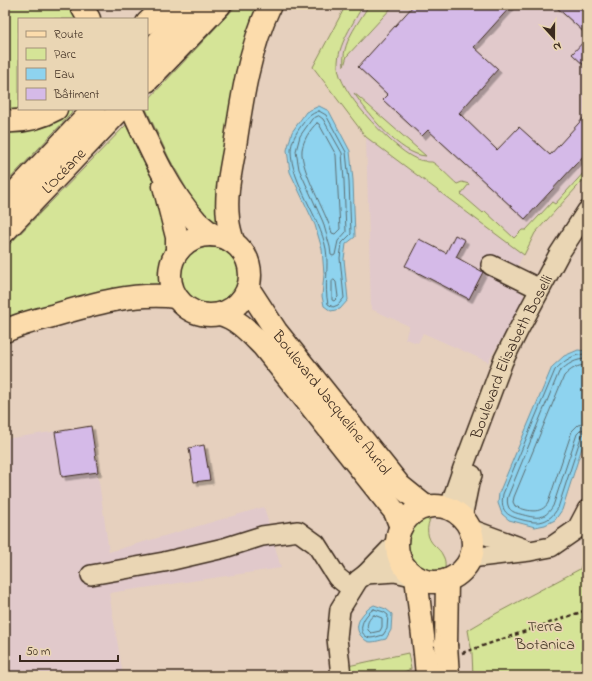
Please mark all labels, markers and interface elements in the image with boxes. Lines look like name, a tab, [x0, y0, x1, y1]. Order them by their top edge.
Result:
legend	[18, 18, 148, 110]
north arrow	[534, 18, 574, 58]
text: Route	[54, 26, 84, 44]
text: N	[551, 38, 564, 55]
text: Parc	[54, 46, 76, 64]
text: Eau	[54, 66, 75, 84]
text: Bâtiment	[53, 86, 99, 104]
street label: L’Océane	[36, 142, 93, 200]
street label: Boulevard Elisabeth Boselli	[465, 271, 560, 443]
street label: Boulevard Jacqueline Auriol	[265, 325, 397, 481]
park label: Terra Botanica	[514, 615, 575, 657]
scale bar	[20, 637, 118, 663]
text: 50 m	[26, 643, 50, 661]

